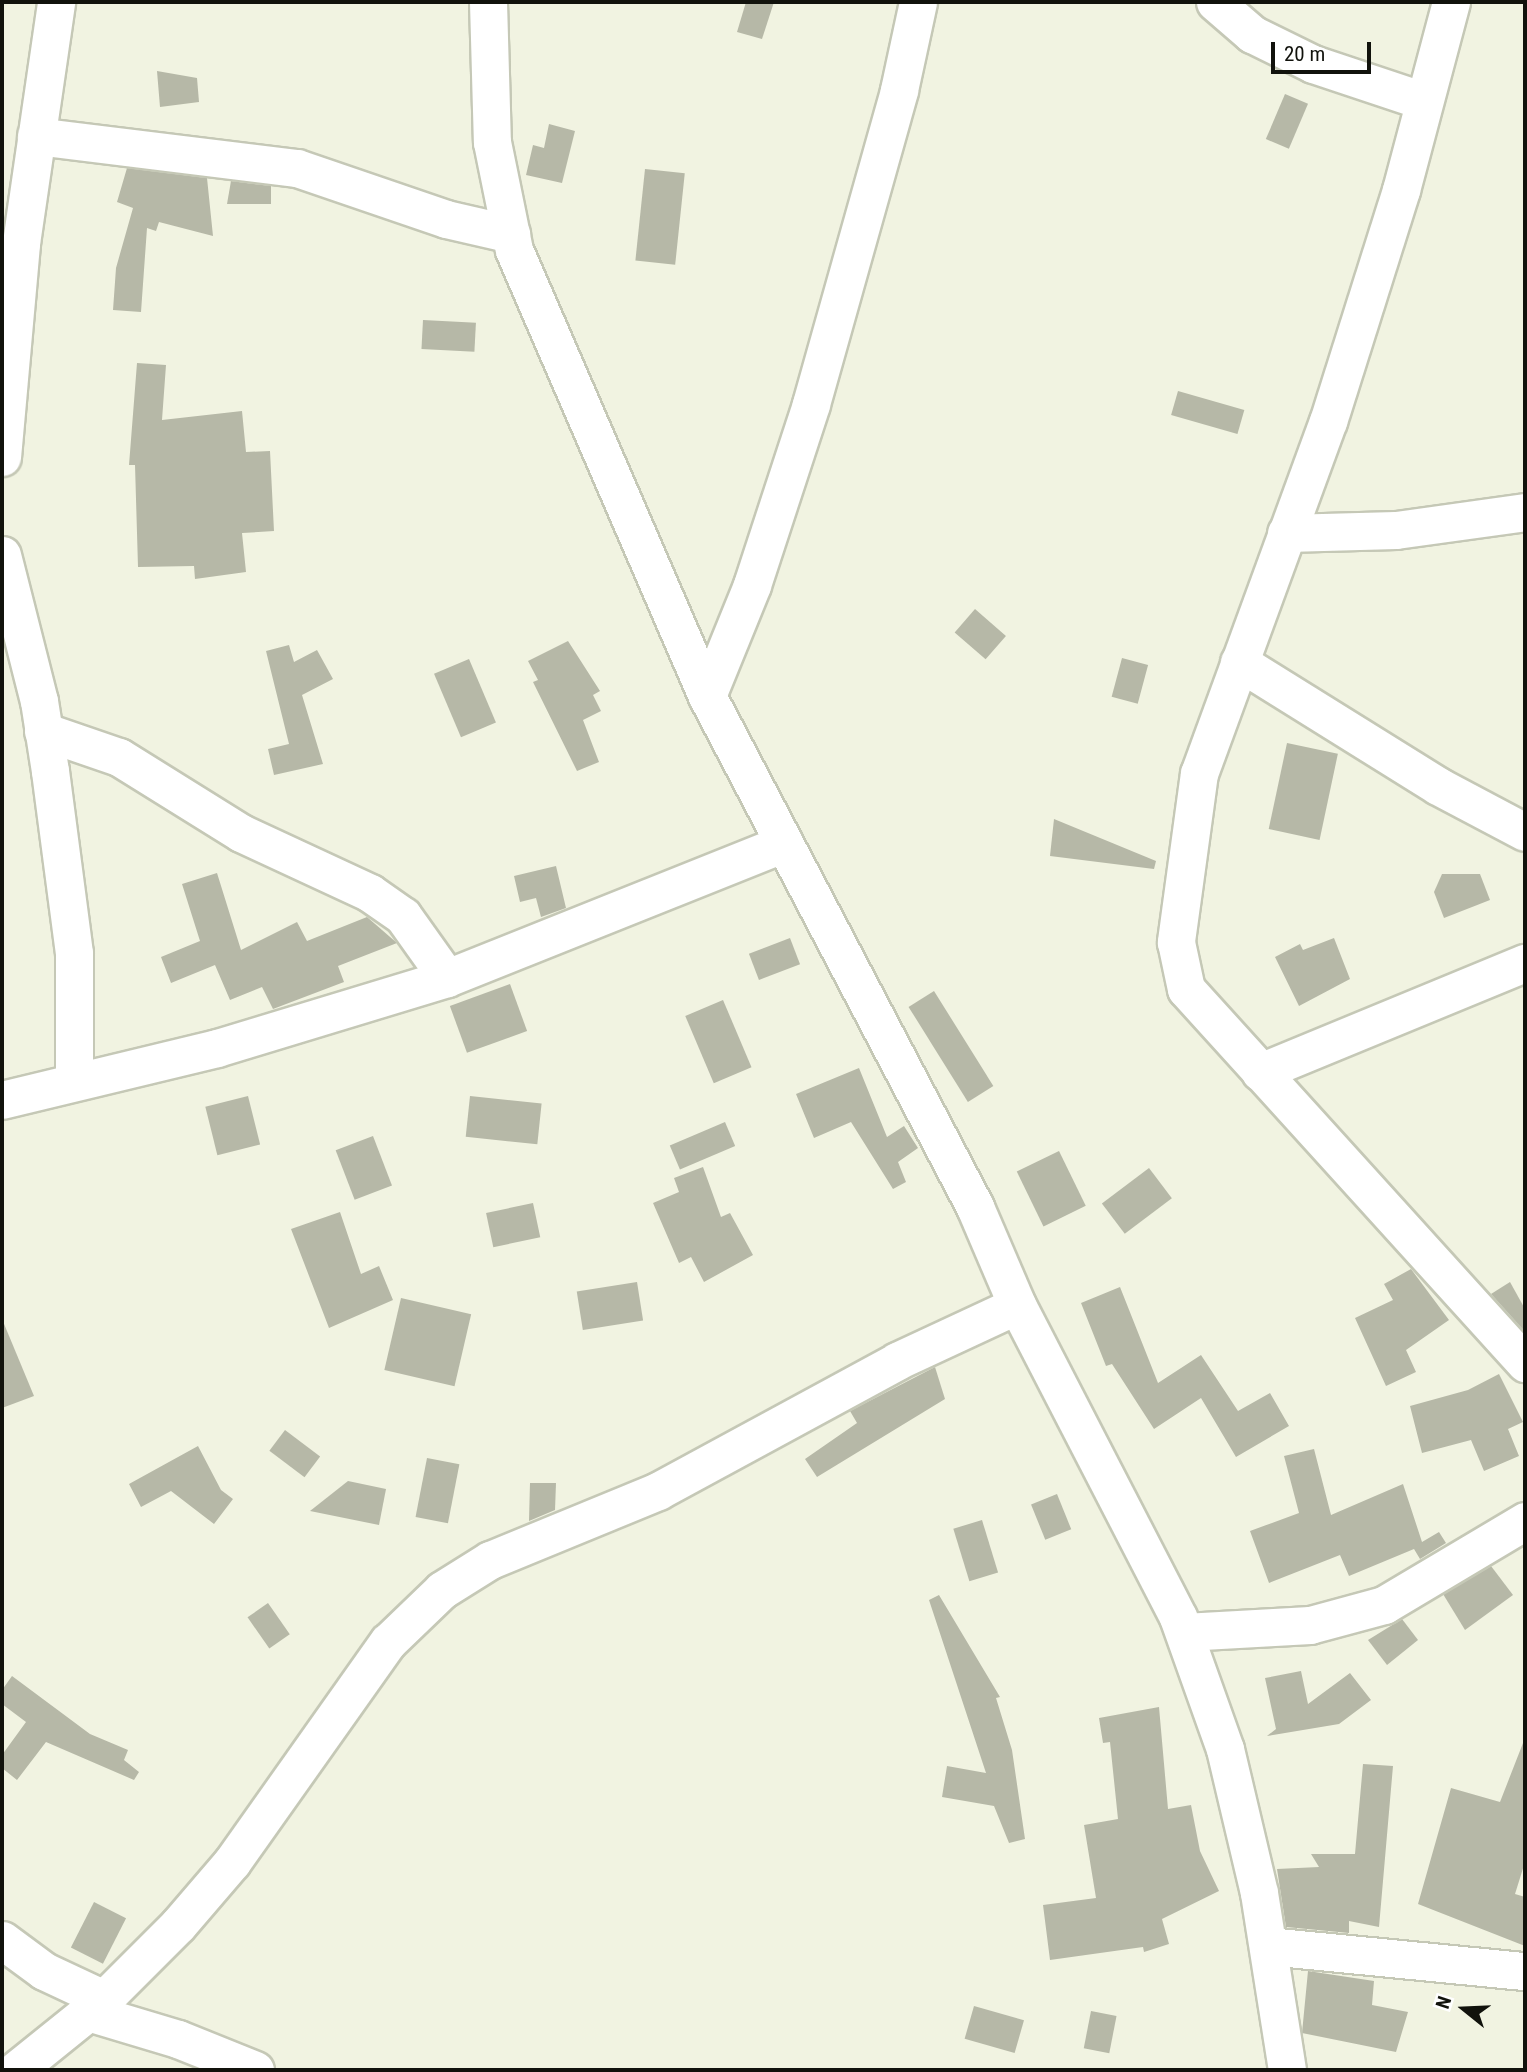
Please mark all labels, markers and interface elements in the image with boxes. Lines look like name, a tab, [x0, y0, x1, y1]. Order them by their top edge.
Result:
scale bar	[1275, 28, 1375, 72]
text: 20 m	[1284, 42, 1325, 66]
north arrow	[1429, 1974, 1499, 2044]
text: N	[1431, 1993, 1456, 2011]

